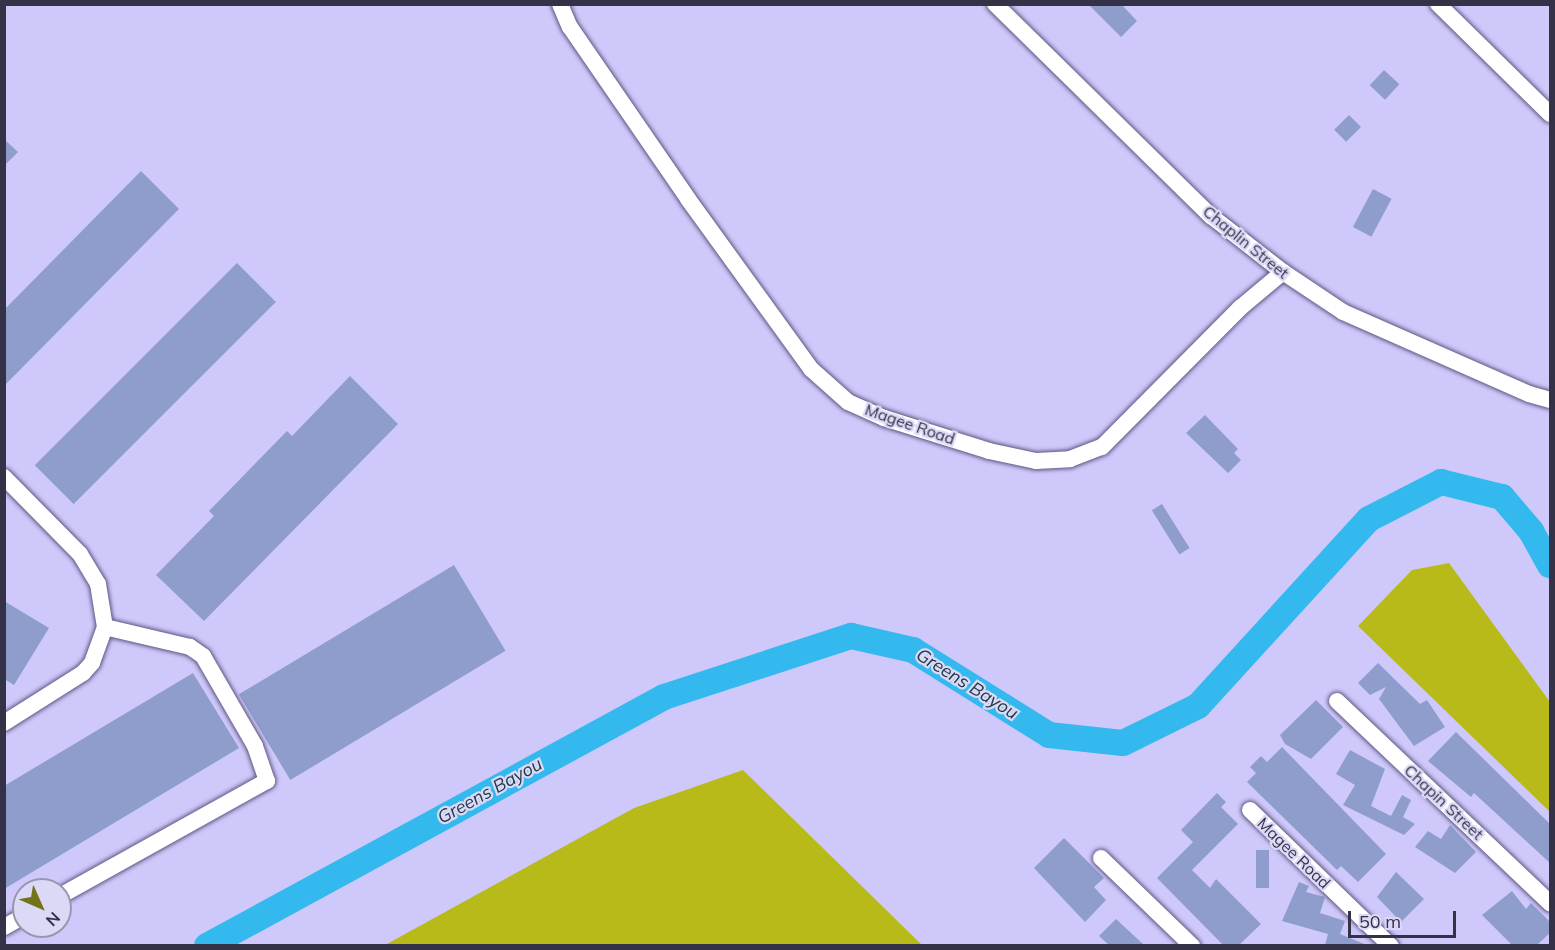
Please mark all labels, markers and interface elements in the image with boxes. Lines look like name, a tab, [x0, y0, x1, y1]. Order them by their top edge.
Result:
street label: Chaplin Street	[1199, 202, 1293, 282]
street label: Magee Road	[863, 400, 957, 448]
water label: Greens Bayou	[912, 644, 1022, 724]
water label: Greens Bayou	[434, 753, 546, 829]
street label: Chapin Street	[1400, 760, 1488, 844]
street label: Magee Road	[1254, 814, 1334, 892]
north arrow	[12, 878, 72, 938]
scale bar	[1351, 899, 1459, 937]
text: N	[42, 908, 65, 931]
text: 50 m	[1359, 910, 1401, 933]

